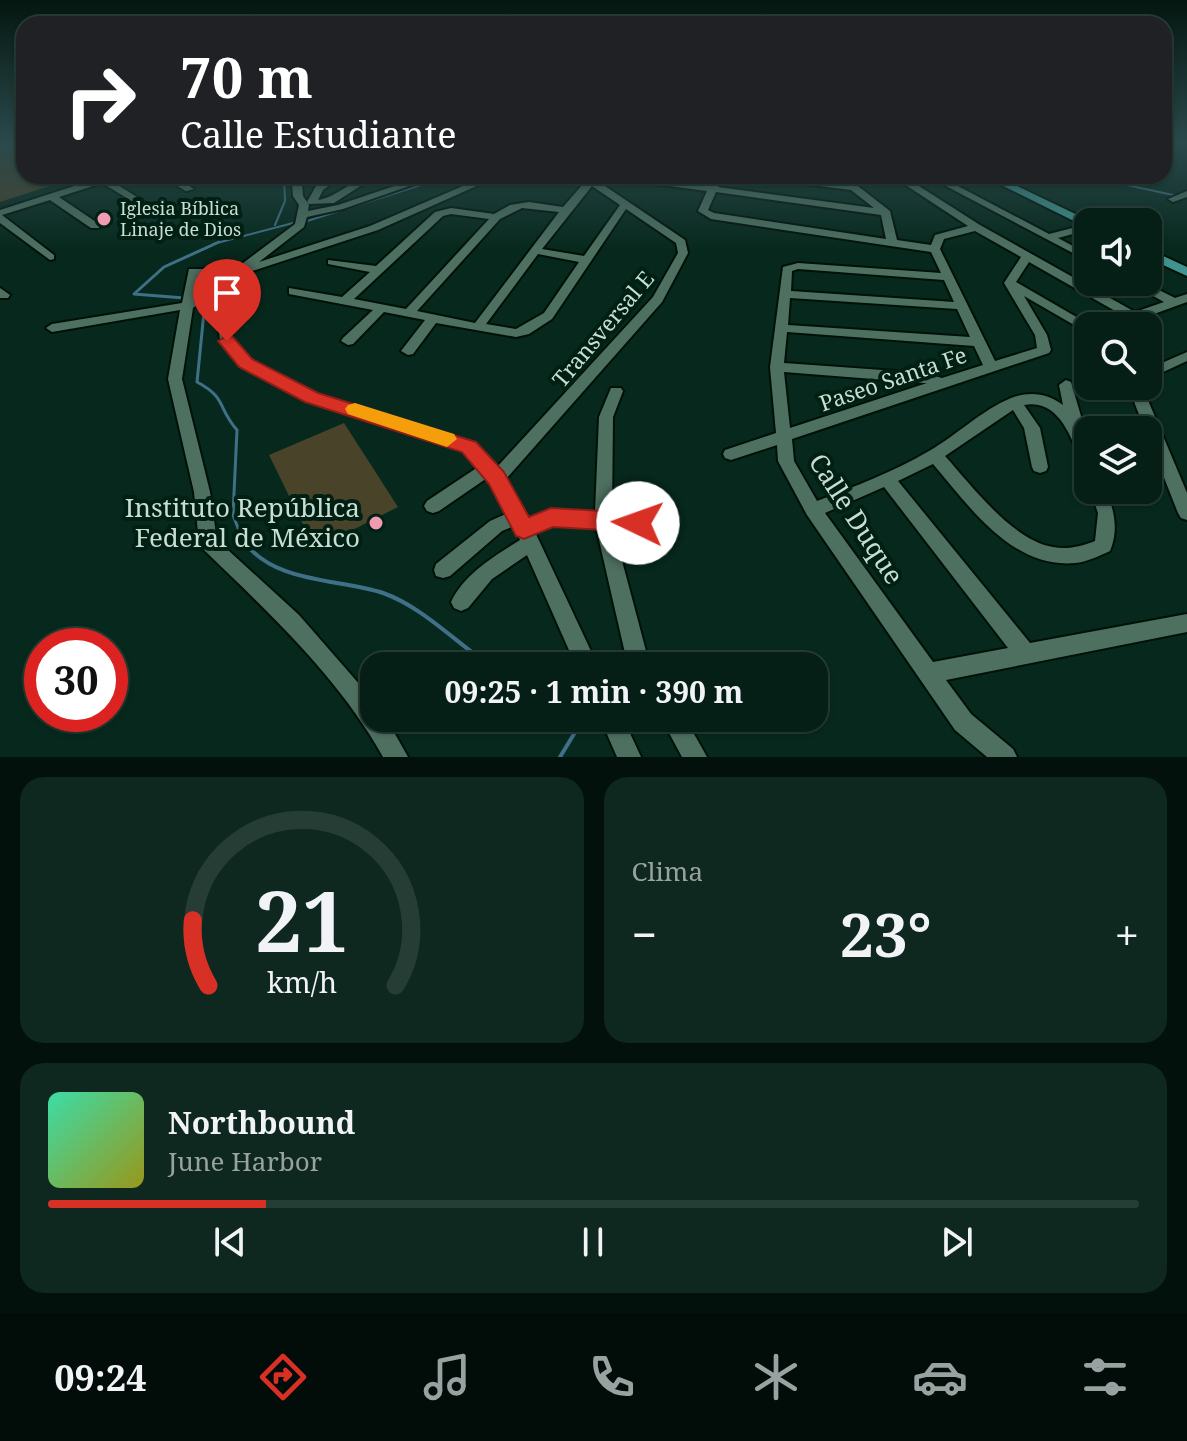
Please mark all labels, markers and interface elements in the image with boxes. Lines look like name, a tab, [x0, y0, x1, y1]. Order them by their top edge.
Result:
text: 70 m	[180, 38, 313, 114]
icon: right	[48, 48, 152, 152]
text: Calle Estudiante	[180, 110, 457, 159]
place label: Iglesia Bíblica Linaje de Dios	[120, 196, 241, 241]
map controls	[1074, 208, 1162, 504]
button: sound	[1074, 208, 1162, 296]
marker: Iglesia Bíblica Linaje de Dios	[95, 210, 113, 228]
pin	[193, 259, 261, 341]
street label: Transversal E	[545, 264, 660, 393]
icon: arrive	[205, 271, 249, 315]
button: search	[1074, 312, 1162, 400]
street label: Paseo Santa Fe	[815, 339, 970, 417]
button: layers	[1074, 416, 1162, 504]
street label: Calle Duque	[801, 446, 913, 591]
position arrow	[596, 481, 680, 565]
place label: Instituto República Federal de México	[125, 489, 360, 555]
marker: Instituto República Federal de México	[367, 514, 385, 532]
speed limit sign: 30	[24, 628, 128, 732]
text: 09:25 · 1 min · 390 m	[445, 671, 743, 712]
text: Clima	[632, 853, 703, 889]
text: 21	[255, 863, 349, 976]
text: 23°	[840, 893, 932, 975]
text: −	[632, 904, 657, 964]
text: +	[1114, 904, 1139, 964]
text: km/h	[267, 962, 337, 1001]
text: Northbound	[168, 1102, 355, 1143]
text: June Harbor	[168, 1143, 322, 1179]
icon: previous	[208, 1220, 252, 1264]
icon: pause	[571, 1220, 615, 1264]
icon: next	[935, 1220, 979, 1264]
icon: directions	[255, 1349, 311, 1405]
icon: music	[419, 1349, 475, 1405]
icon: phone	[584, 1349, 640, 1405]
icon: climate	[748, 1349, 804, 1405]
icon: car	[912, 1349, 968, 1405]
icon: filters	[1077, 1349, 1133, 1405]
text: 09:24	[54, 1353, 147, 1402]

